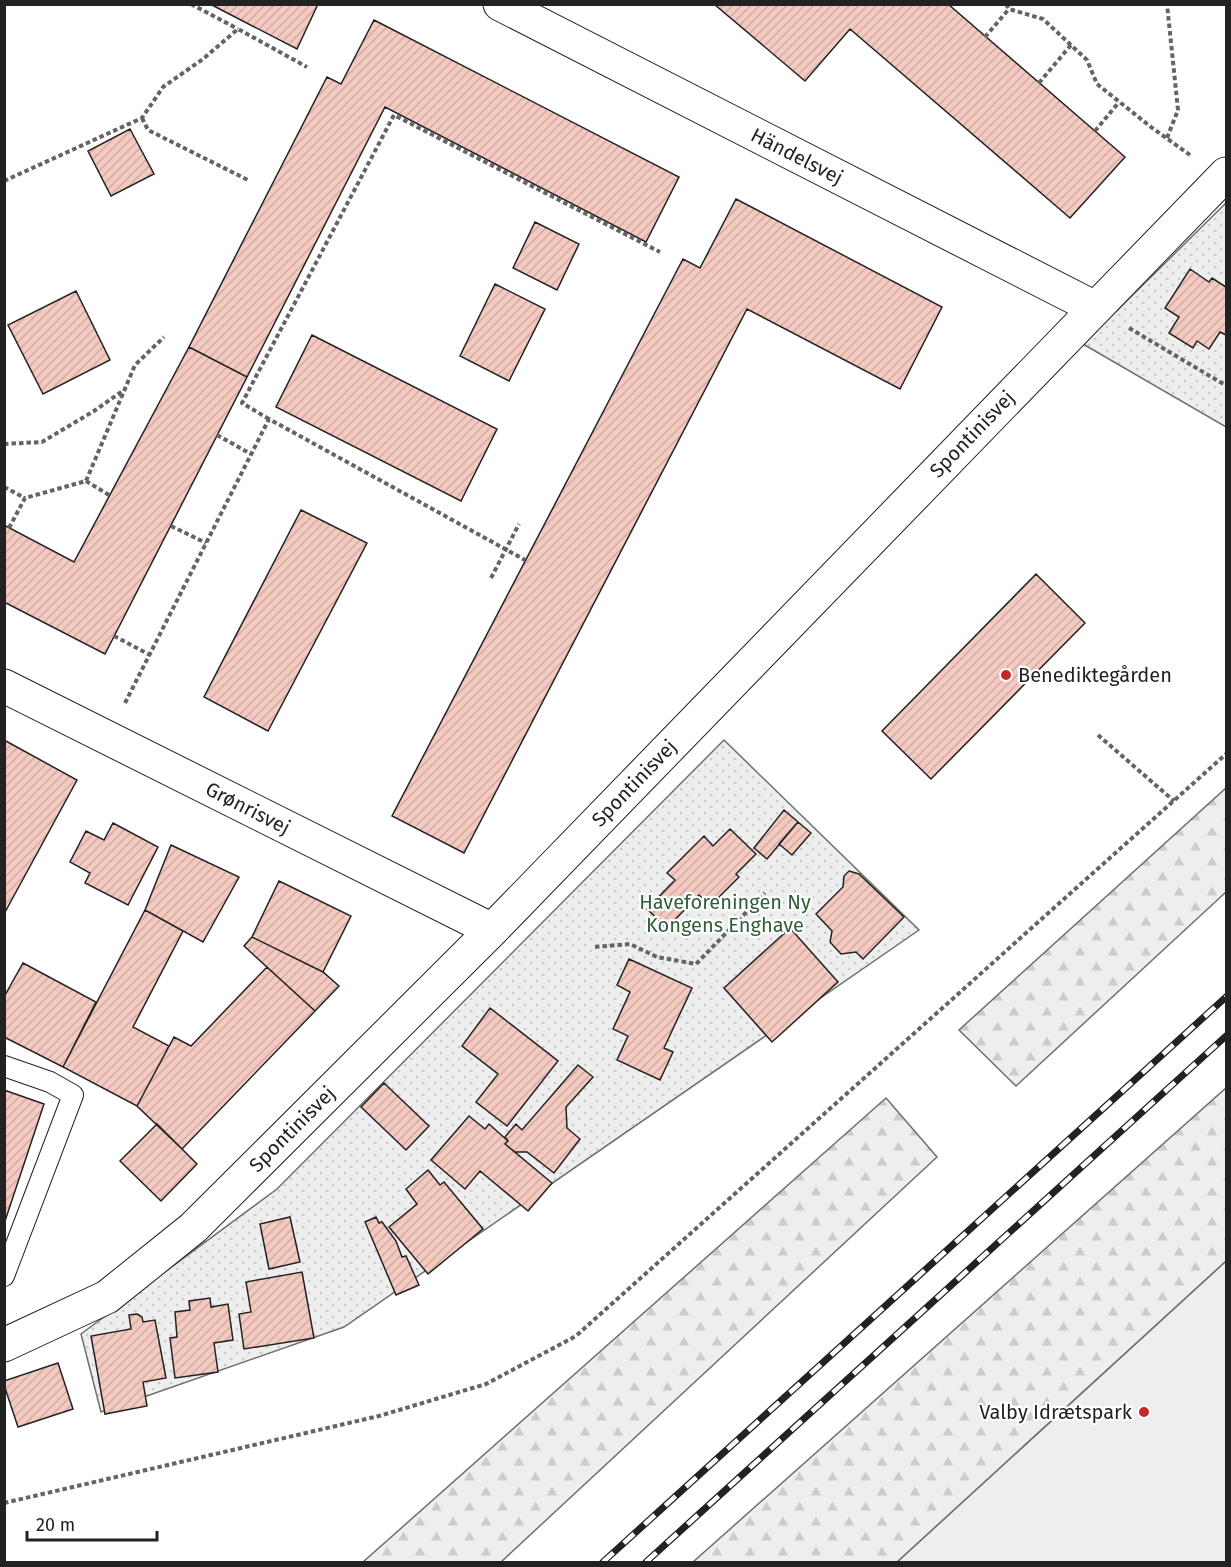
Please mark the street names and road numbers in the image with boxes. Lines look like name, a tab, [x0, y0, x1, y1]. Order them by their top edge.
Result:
street label: Händelsvej	[747, 123, 847, 189]
street label: Spontinisvej	[925, 385, 1019, 483]
street label: Spontinisvej	[587, 734, 681, 832]
street label: Grønrisvej	[202, 776, 294, 840]
street label: Spontinisvej	[244, 1081, 340, 1177]

